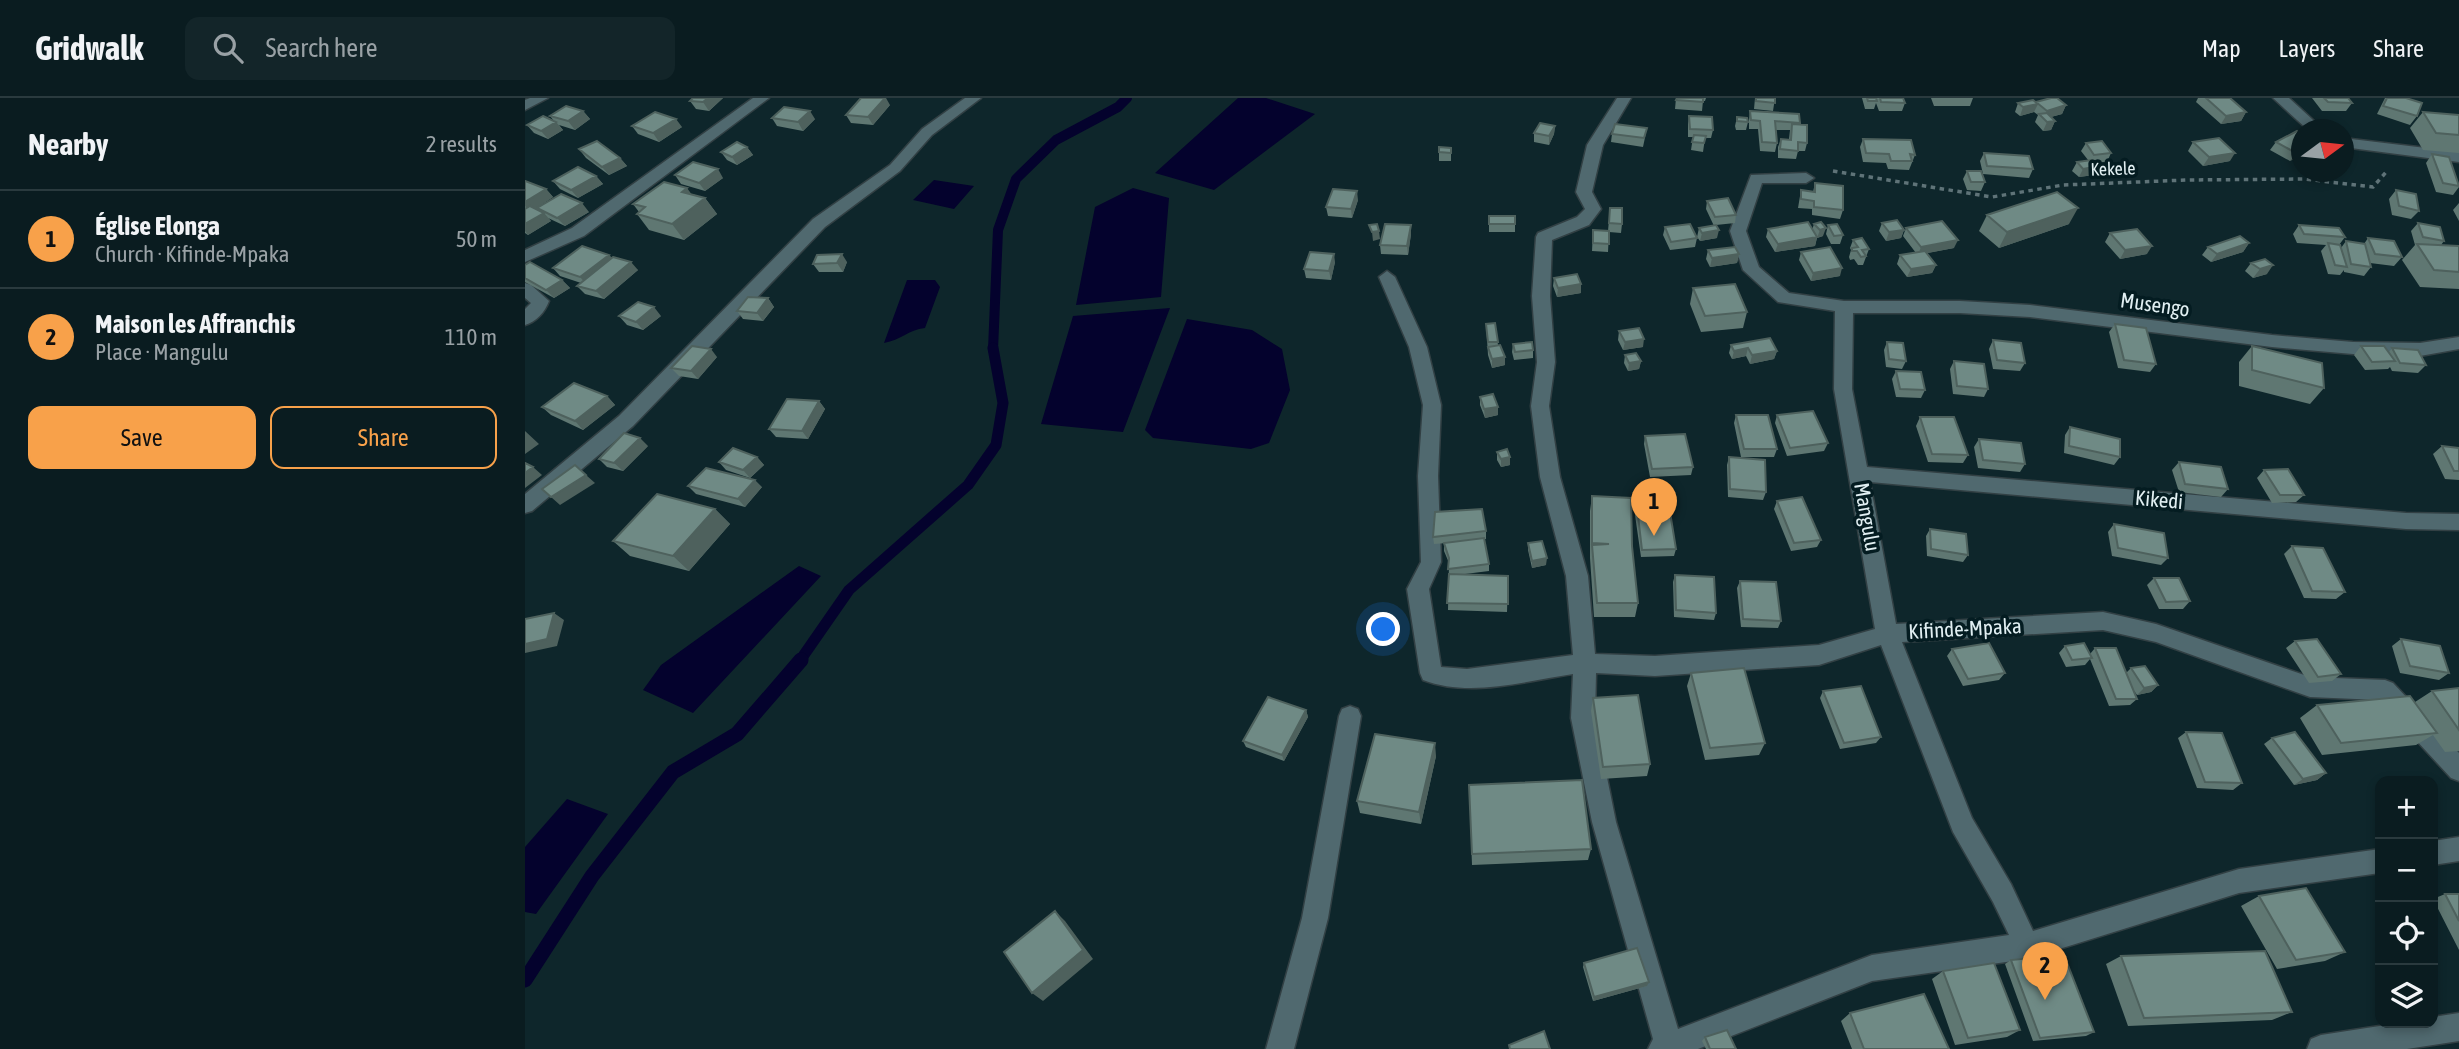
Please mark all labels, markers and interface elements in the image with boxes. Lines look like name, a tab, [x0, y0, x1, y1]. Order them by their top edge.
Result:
search box	[185, 17, 675, 80]
text: Gridwalk	[35, 29, 143, 67]
icon: search	[209, 29, 247, 67]
text: Search here	[265, 33, 378, 63]
text: Map	[2202, 35, 2241, 62]
text: Layers	[2279, 35, 2335, 62]
text: Share	[2373, 35, 2424, 62]
north arrow	[2291, 119, 2354, 182]
text: Nearby	[28, 127, 108, 161]
text: 2 results	[426, 131, 497, 157]
street label: Kekele	[2090, 157, 2136, 180]
text: Église Elonga	[95, 211, 220, 241]
text: 1	[46, 226, 56, 252]
text: 50 m	[456, 226, 497, 252]
text: Church · Kifinde-Mpaka	[95, 241, 290, 267]
street label: Musengo	[2119, 287, 2191, 321]
text: Maison les Affranchis	[95, 309, 295, 339]
text: 2	[46, 324, 56, 350]
text: 110 m	[445, 324, 497, 350]
text: Place · Mangulu	[95, 339, 229, 365]
button: Save	[28, 406, 256, 469]
button: Share	[270, 406, 497, 469]
pin: 1	[1631, 478, 1677, 536]
street label: Mangulu	[1850, 481, 1886, 553]
street label: Kikedi	[2134, 485, 2184, 513]
your location	[1366, 612, 1400, 646]
street label: Kifinde-Mpaka	[1908, 613, 2022, 643]
map controls	[2375, 776, 2438, 1028]
button: +	[2375, 776, 2438, 839]
button: −	[2375, 839, 2438, 902]
button: locate	[2375, 902, 2438, 965]
pin: 2	[2022, 942, 2068, 1000]
button: layers	[2375, 965, 2438, 1028]

